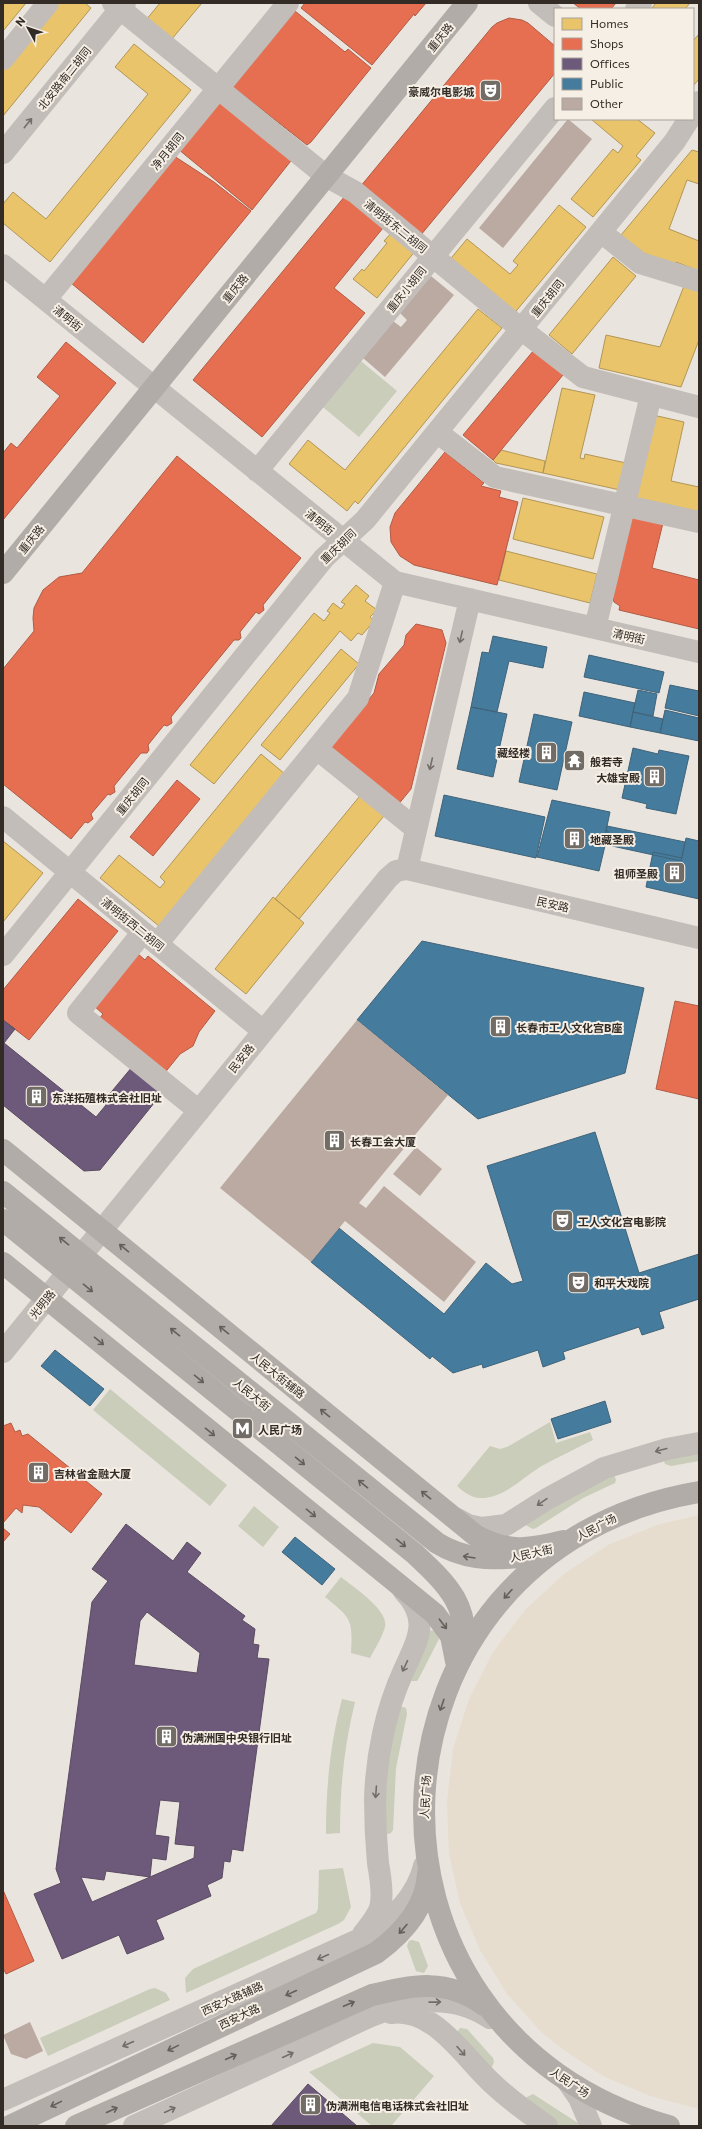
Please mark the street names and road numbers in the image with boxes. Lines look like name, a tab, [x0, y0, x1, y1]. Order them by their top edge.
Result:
street label: 重庆路	[425, 20, 455, 54]
street label: 北安路南二胡同	[35, 44, 93, 112]
street label: 净月胡同	[148, 130, 186, 172]
street label: 清明街东二胡同	[362, 197, 430, 255]
street label: 重庆小胡同	[384, 264, 428, 314]
street label: 重庆路	[220, 271, 250, 305]
street label: 重庆胡同	[528, 277, 566, 319]
street label: 清明街	[51, 303, 85, 333]
street label: 清明街	[303, 507, 337, 537]
street label: 重庆路	[16, 522, 46, 556]
street label: 重庆胡同	[318, 526, 358, 566]
street label: 清明街	[611, 626, 647, 646]
street label: 重庆胡同	[113, 775, 151, 817]
street label: 民安路	[535, 894, 571, 914]
street label: 清明街西二胡同	[99, 895, 167, 953]
street label: 民安路	[226, 1041, 256, 1075]
street label: 光明路	[27, 1287, 57, 1321]
street label: 人民大街辅路	[248, 1349, 308, 1401]
street label: 人民大街	[231, 1375, 273, 1413]
street label: 人民广场	[574, 1511, 618, 1543]
street label: 人民大街	[508, 1542, 554, 1564]
street label: 人民广场	[417, 1775, 433, 1819]
street label: 西安大路辅路	[199, 1979, 265, 2017]
street label: 西安大路	[216, 2001, 262, 2031]
street label: 人民广场	[548, 2065, 592, 2099]

